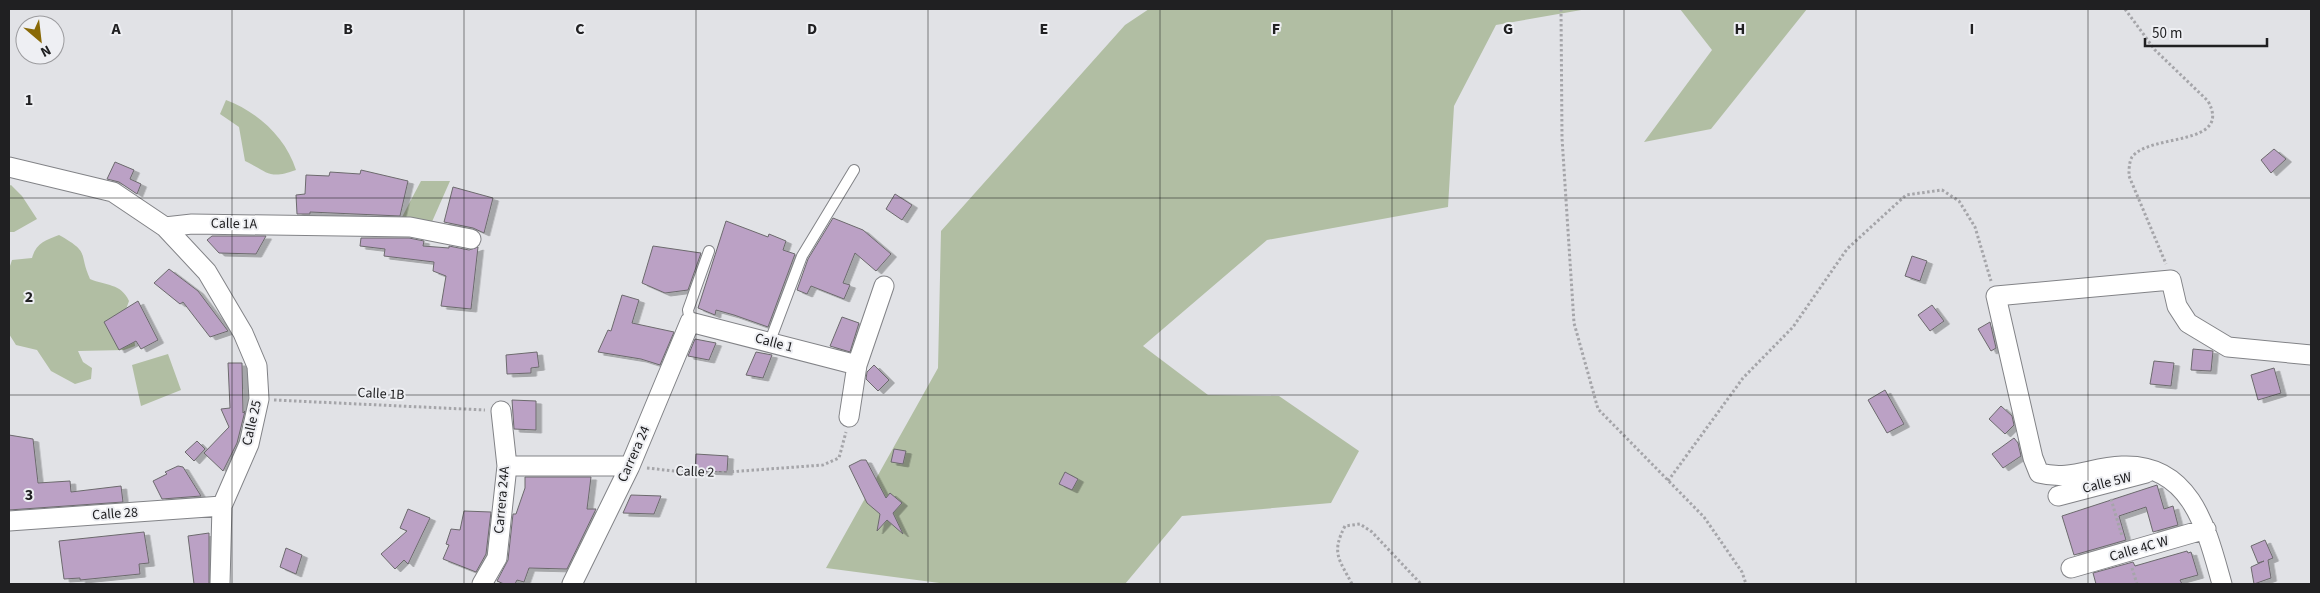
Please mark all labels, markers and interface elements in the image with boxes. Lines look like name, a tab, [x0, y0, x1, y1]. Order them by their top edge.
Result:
north arrow	[15, 15, 65, 65]
scale bar	[2145, 15, 2268, 47]
text: A	[110, 18, 121, 40]
text: B	[343, 18, 353, 40]
text: C	[575, 18, 585, 40]
text: D	[807, 18, 817, 40]
text: E	[1040, 18, 1048, 40]
text: F	[1272, 18, 1280, 40]
text: G	[1503, 18, 1513, 40]
text: H	[1735, 18, 1745, 40]
text: I	[1970, 18, 1974, 40]
text: 50 m	[2152, 23, 2182, 44]
text: N	[37, 40, 54, 62]
text: 1	[25, 89, 33, 111]
street label: Calle 1A	[211, 214, 258, 234]
text: 2	[25, 286, 33, 308]
street label: Calle 1	[753, 328, 795, 358]
street label: Calle 1B	[357, 383, 405, 405]
street label: Calle 25	[237, 398, 267, 448]
street label: Carrera 24	[613, 423, 655, 485]
street label: Calle 2	[675, 461, 715, 483]
street label: Carrera 24A	[489, 465, 515, 534]
street label: Calle 5W	[2080, 467, 2134, 499]
text: 3	[25, 484, 33, 506]
street label: Calle 28	[91, 502, 139, 526]
street label: Calle 4C W	[2107, 531, 2171, 567]

